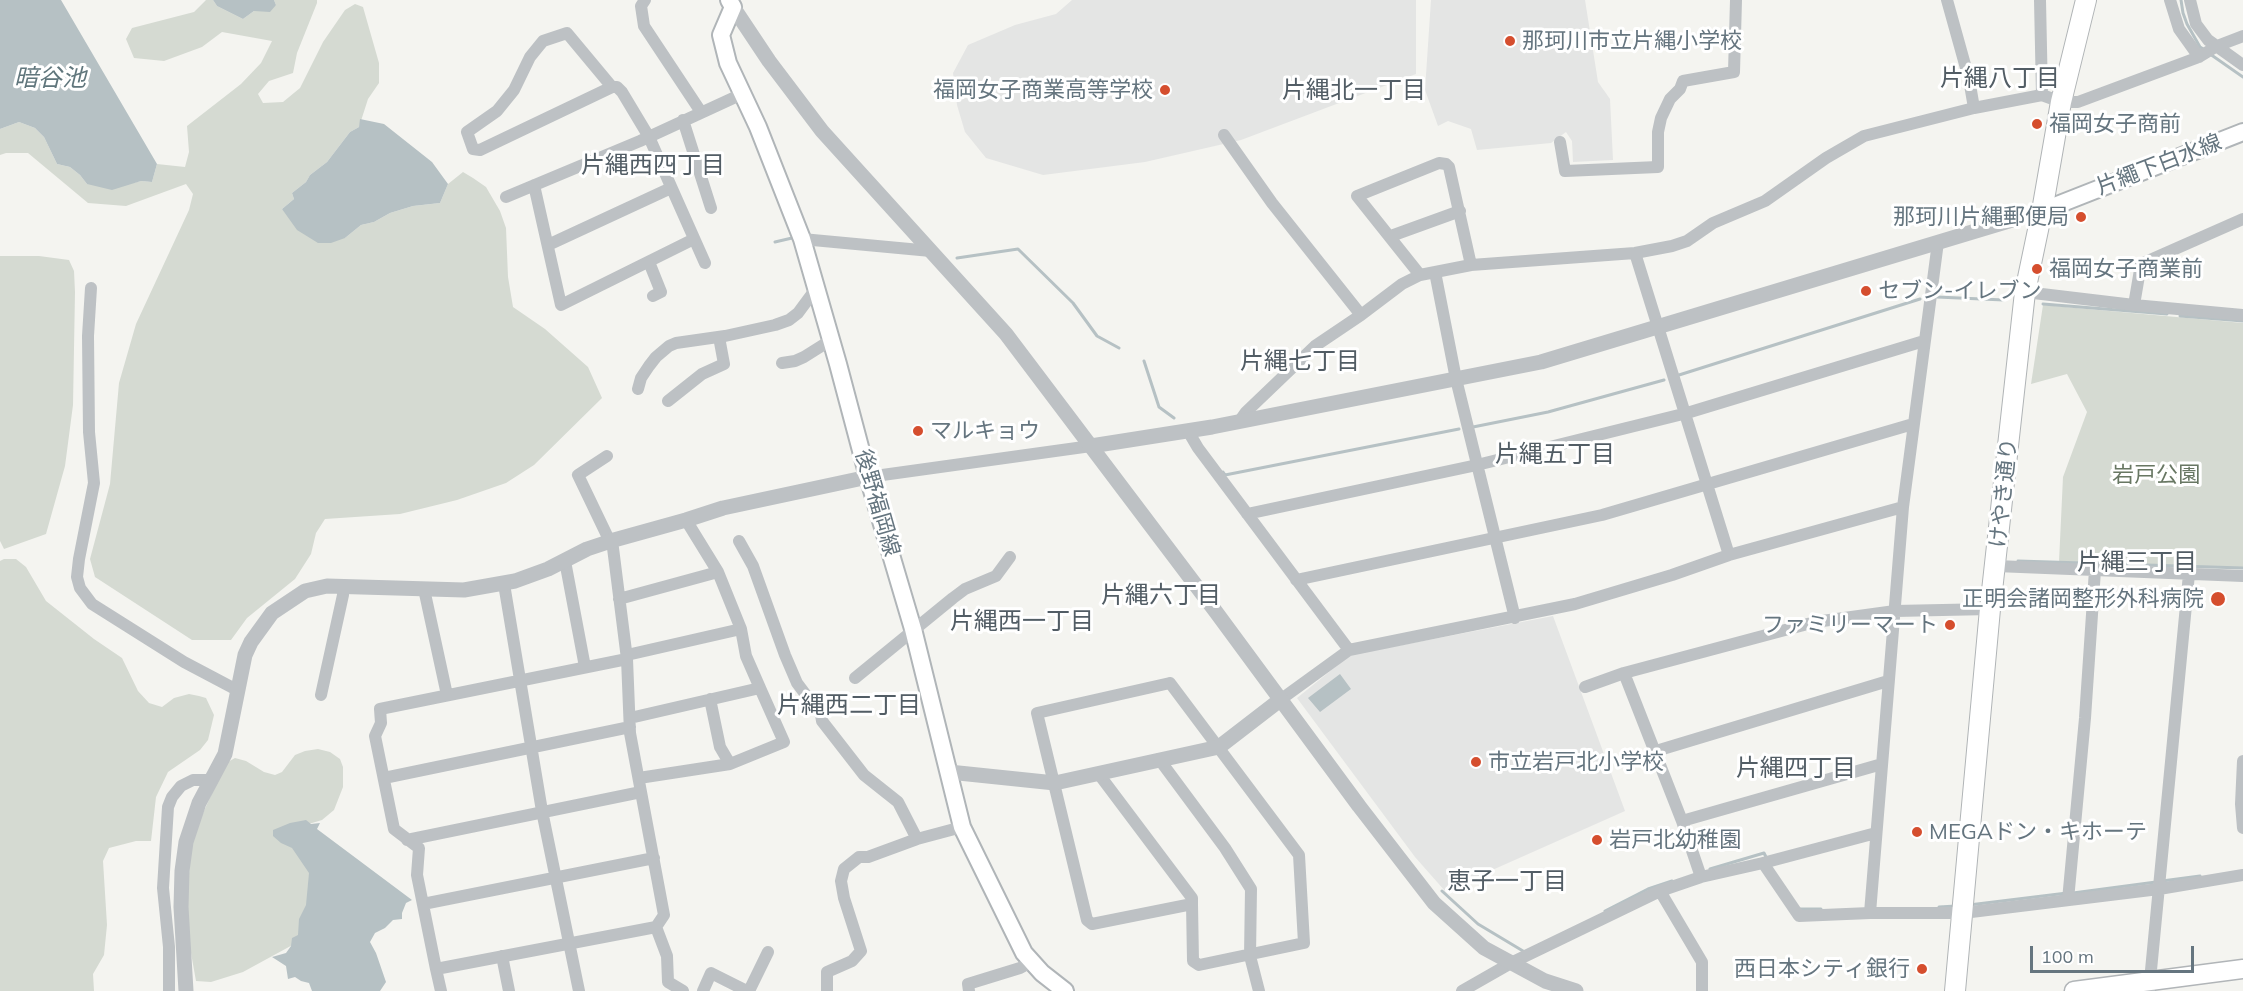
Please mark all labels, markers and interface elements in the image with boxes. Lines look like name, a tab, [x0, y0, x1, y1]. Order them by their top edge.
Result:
place label: 那珂川市立片縄小学校	[1522, 28, 1742, 54]
marker: 那珂川市立片縄小学校	[1503, 34, 1517, 48]
water label: 暗谷池	[14, 65, 86, 93]
district label: 片縄八丁目	[1940, 65, 2060, 93]
place label: 福岡女子商業高等学校	[933, 77, 1153, 103]
district label: 片縄北一丁目	[1282, 77, 1426, 105]
marker: 福岡女子商業高等学校	[1158, 83, 1172, 97]
place label: 福岡女子商前	[2049, 111, 2181, 137]
marker: 福岡女子商前	[2030, 117, 2044, 131]
street label: 片繩下白水線	[2093, 129, 2225, 201]
district label: 片縄西四丁目	[581, 152, 725, 180]
place label: 那珂川片縄郵便局	[1893, 204, 2069, 230]
marker: 那珂川片縄郵便局	[2074, 210, 2088, 224]
place label: 福岡女子商業前	[2049, 256, 2203, 282]
marker: 福岡女子商業前	[2030, 262, 2044, 276]
place label: セブン-イレブン	[1878, 278, 2041, 304]
marker: セブン-イレブン	[1859, 284, 1873, 298]
district label: 片縄七丁目	[1240, 348, 1360, 376]
place label: マルキョウ	[930, 418, 1040, 444]
marker: マルキョウ	[911, 424, 925, 438]
street label: けやき通り	[1985, 437, 2023, 549]
district label: 片縄五丁目	[1495, 441, 1615, 469]
street label: 後野福岡線	[849, 446, 905, 560]
park label: 岩戸公園	[2112, 462, 2200, 488]
district label: 片縄三丁目	[2077, 549, 2197, 577]
district label: 片縄六丁目	[1101, 582, 1221, 610]
place label: 正明会諸岡整形外科病院	[1962, 586, 2204, 612]
marker: 正明会諸岡整形外科病院	[2209, 590, 2227, 608]
district label: 片縄西一丁目	[950, 608, 1094, 636]
place label: ファミリーマート	[1762, 612, 1938, 638]
marker: ファミリーマート	[1943, 618, 1957, 632]
district label: 片縄西二丁目	[777, 692, 921, 720]
place label: 市立岩戸北小学校	[1488, 749, 1664, 775]
marker: 市立岩戸北小学校	[1469, 755, 1483, 769]
district label: 片縄四丁目	[1736, 755, 1856, 783]
place label: MEGAドン・キホーテ	[1929, 819, 2147, 845]
marker: MEGAドン・キホーテ	[1910, 825, 1924, 839]
place label: 岩戸北幼稚園	[1609, 827, 1741, 853]
marker: 岩戸北幼稚園	[1590, 833, 1604, 847]
district label: 恵子一丁目	[1447, 868, 1567, 896]
scale bar	[2033, 934, 2196, 972]
text: 100 m	[2041, 945, 2094, 968]
place label: 西日本シティ銀行	[1734, 956, 1910, 982]
marker: 西日本シティ銀行	[1915, 962, 1929, 976]

